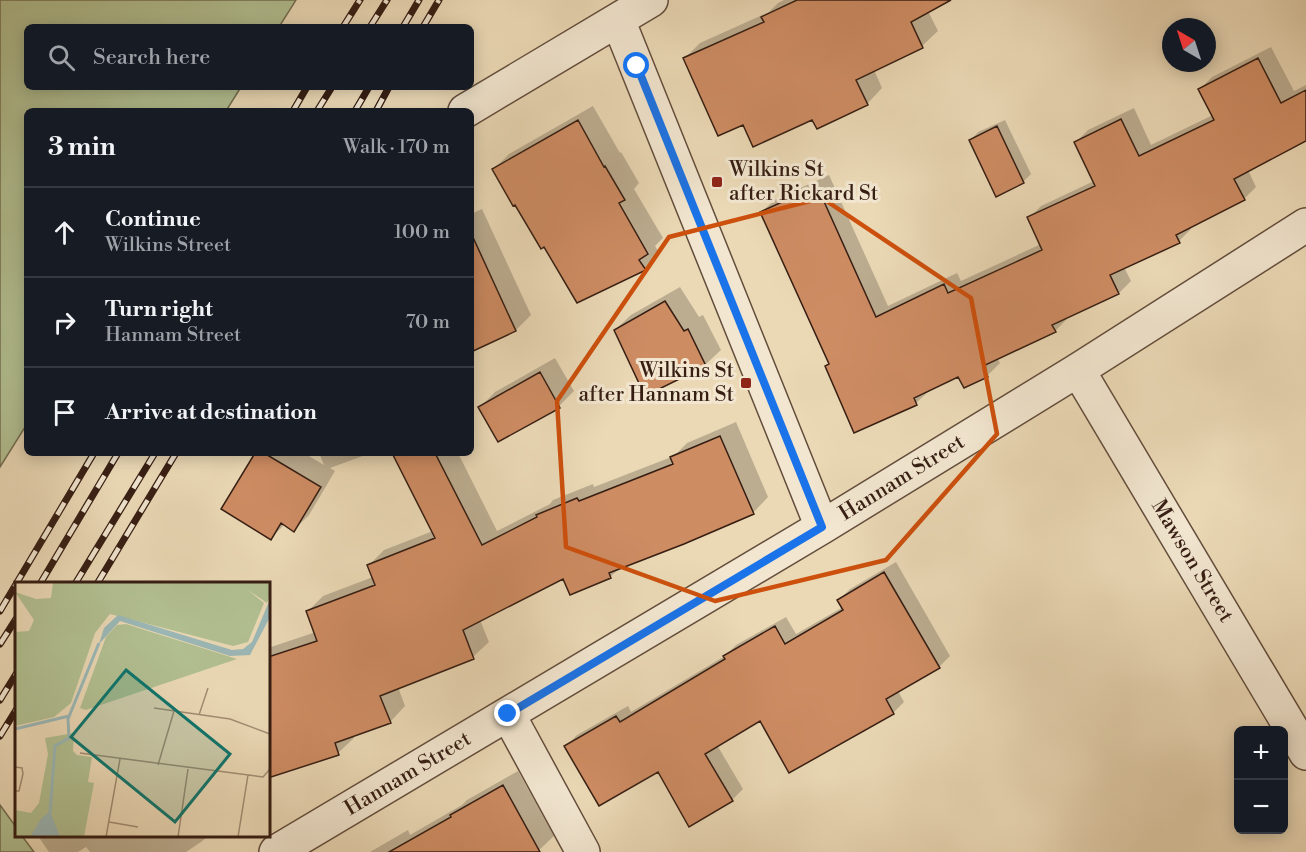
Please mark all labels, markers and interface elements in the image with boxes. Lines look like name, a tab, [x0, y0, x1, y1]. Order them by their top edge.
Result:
north arrow	[1162, 18, 1216, 72]
search box	[24, 24, 474, 90]
icon: search	[45, 41, 78, 74]
text: Search here	[93, 44, 210, 71]
route start	[623, 52, 649, 78]
text: 3 min	[48, 131, 116, 163]
text: Walk · 170 m	[343, 135, 450, 160]
place label: Wilkins St after Rickard St	[728, 157, 879, 207]
marker: Wilkins St after Rickard St	[710, 175, 724, 189]
text: Continue	[105, 206, 201, 233]
icon: ahead	[48, 216, 81, 249]
text: 100 m	[394, 220, 450, 245]
text: Wilkins Street	[105, 233, 231, 258]
text: Turn right	[105, 296, 213, 323]
icon: right	[48, 306, 81, 339]
text: 70 m	[406, 310, 450, 335]
text: Hannam Street	[105, 323, 241, 348]
place label: Wilkins St after Hannam St	[578, 358, 735, 408]
marker: Wilkins St after Hannam St	[739, 376, 753, 390]
icon: arrive	[48, 396, 81, 429]
text: Arrive at destination	[105, 399, 317, 426]
street label: Hannam Street	[835, 429, 970, 527]
street label: Mawson Street	[1145, 495, 1239, 628]
inset map	[15, 582, 270, 837]
route end	[494, 700, 520, 726]
street label: Hannam Street	[340, 726, 476, 822]
map controls	[1234, 726, 1288, 834]
button: +	[1234, 726, 1288, 780]
button: −	[1234, 780, 1288, 834]

